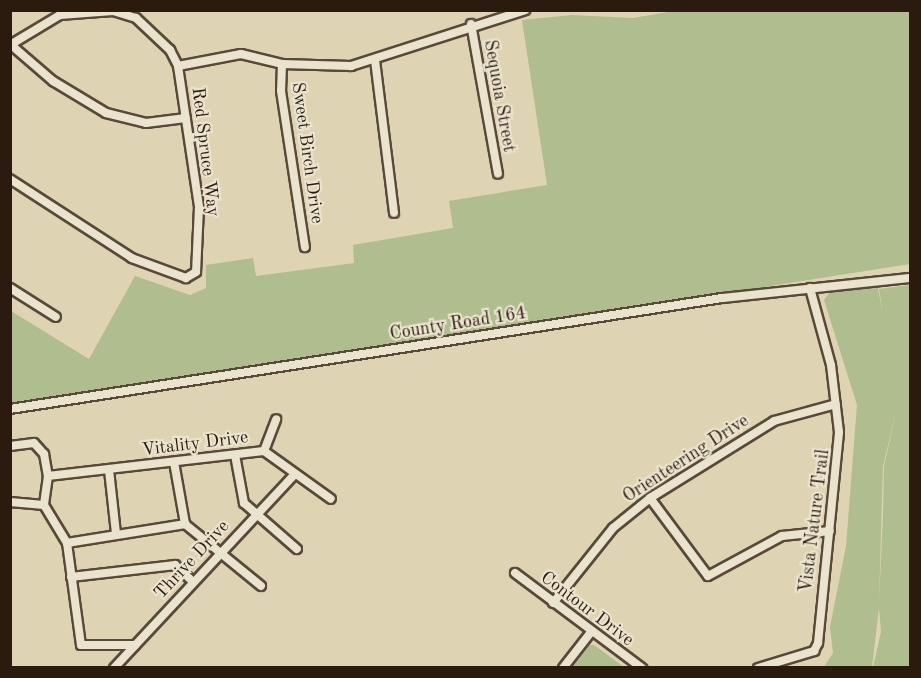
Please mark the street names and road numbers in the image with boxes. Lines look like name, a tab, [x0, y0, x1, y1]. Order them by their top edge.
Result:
street label: Sequoia Street	[479, 38, 519, 154]
street label: Sweet Birch Drive	[286, 81, 328, 225]
street label: Red Spruce Way	[186, 86, 224, 218]
street label: County Road 164	[388, 303, 528, 345]
street label: Orienteering Drive	[619, 410, 753, 508]
street label: Vitality Drive	[141, 427, 249, 461]
street label: Vista Nature Trail	[795, 448, 835, 594]
street label: Thrive Drive	[150, 516, 234, 604]
street label: Contour Drive	[536, 567, 638, 651]

